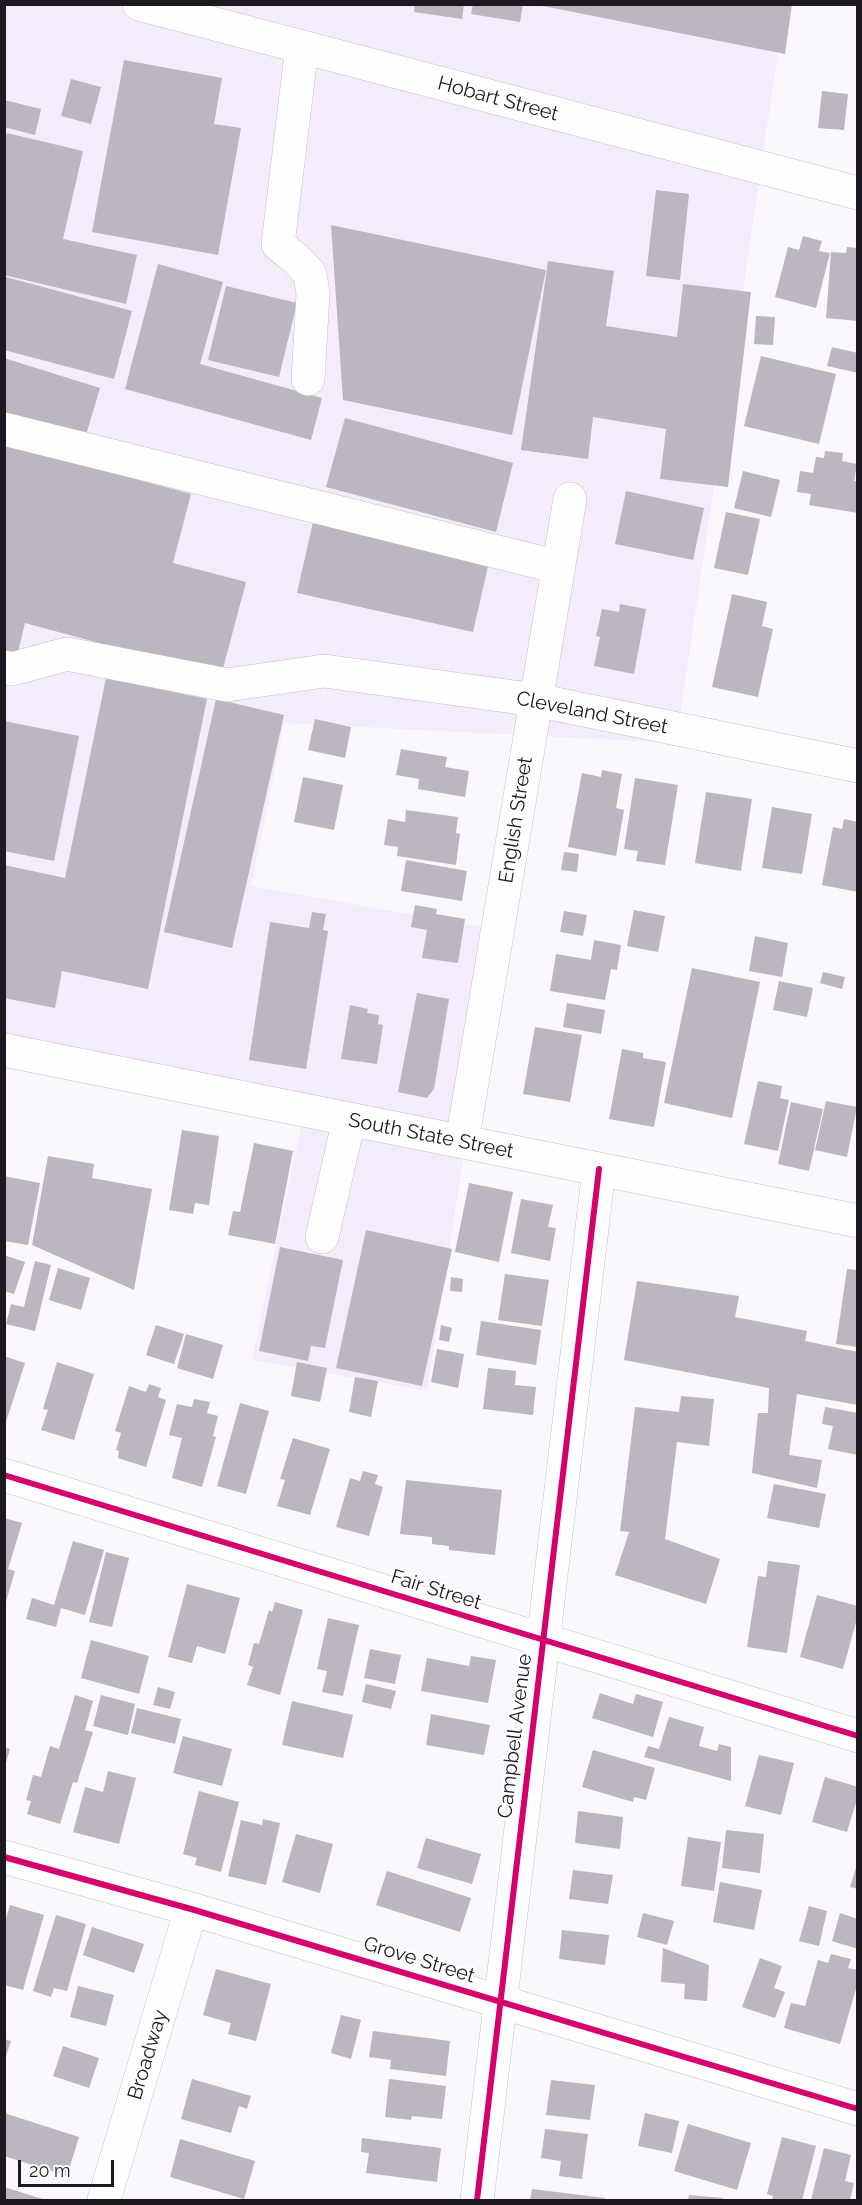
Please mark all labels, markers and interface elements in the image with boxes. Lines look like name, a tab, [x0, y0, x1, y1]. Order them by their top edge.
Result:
street label: Hobart Street	[435, 71, 561, 127]
street label: Cleveland Street	[514, 687, 670, 739]
street label: English Street	[494, 755, 538, 885]
street label: South State Street	[346, 1108, 516, 1164]
street label: Fair Street	[388, 1565, 484, 1615]
street label: Campbell Avenue	[493, 1652, 537, 1820]
street label: Grove Street	[360, 1932, 478, 1988]
street label: Broadway	[123, 2007, 173, 2103]
scale bar	[21, 2148, 117, 2186]
text: 20 m	[29, 2160, 71, 2181]

